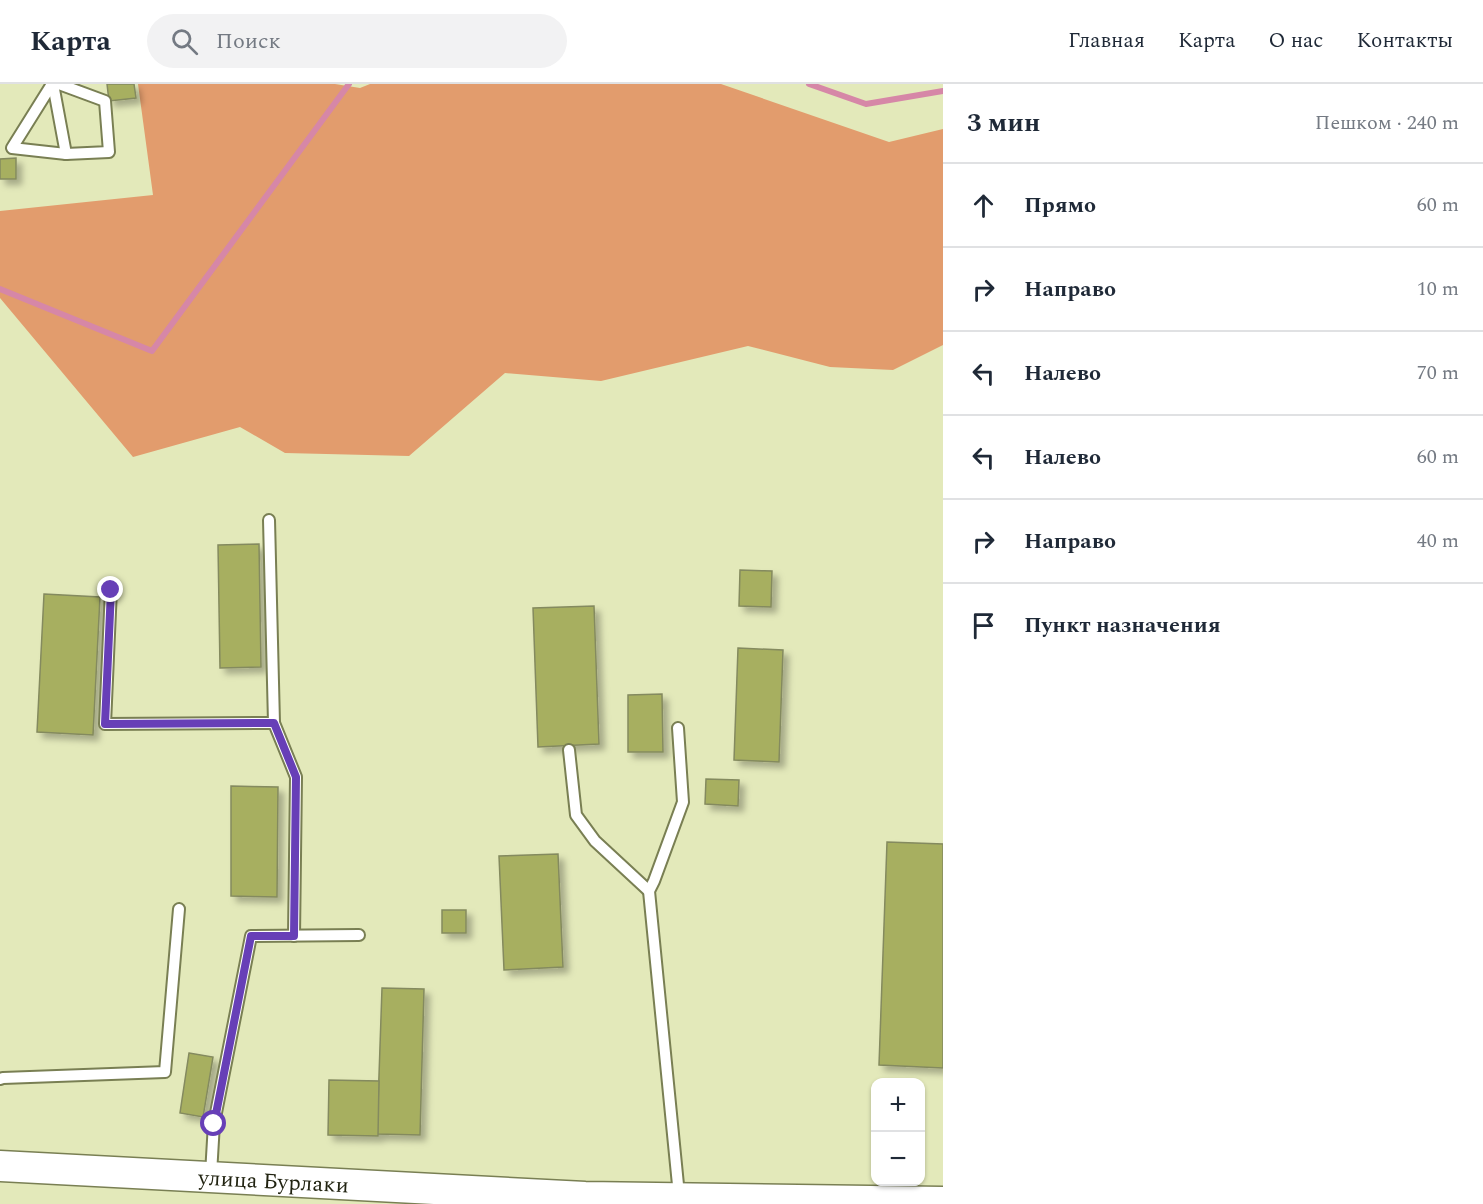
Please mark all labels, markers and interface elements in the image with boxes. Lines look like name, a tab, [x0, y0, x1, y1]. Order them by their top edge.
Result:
search box	[147, 14, 567, 68]
text: Карта	[30, 20, 111, 63]
icon: search	[168, 25, 201, 58]
text: Поиск	[216, 25, 281, 58]
text: Главная	[1068, 25, 1145, 57]
text: Карта	[1178, 25, 1235, 57]
text: О нас	[1268, 25, 1323, 57]
text: Контакты	[1356, 25, 1453, 57]
text: 3 мин	[967, 103, 1040, 143]
text: Пешком · 240 m	[1315, 108, 1459, 138]
icon: ahead	[967, 189, 1000, 222]
text: Прямо	[1024, 189, 1096, 222]
text: 60 m	[1417, 190, 1459, 220]
icon: right	[967, 273, 1000, 306]
text: Направо	[1024, 273, 1116, 306]
text: 10 m	[1417, 274, 1459, 304]
icon: left	[967, 357, 1000, 390]
text: Налево	[1024, 357, 1101, 390]
text: 70 m	[1417, 358, 1459, 388]
icon: left	[967, 441, 1000, 474]
text: Налево	[1024, 441, 1101, 474]
text: 60 m	[1417, 442, 1459, 472]
icon: right	[967, 525, 1000, 558]
text: Направо	[1024, 525, 1116, 558]
text: 40 m	[1417, 526, 1459, 556]
route end	[97, 576, 123, 602]
icon: arrive	[967, 609, 1000, 642]
text: Пункт назначения	[1024, 609, 1221, 642]
map controls	[871, 1078, 925, 1186]
button: +	[871, 1078, 925, 1132]
route start	[200, 1110, 226, 1136]
button: −	[871, 1132, 925, 1186]
street label: улица Бурлаки	[196, 1161, 350, 1202]

